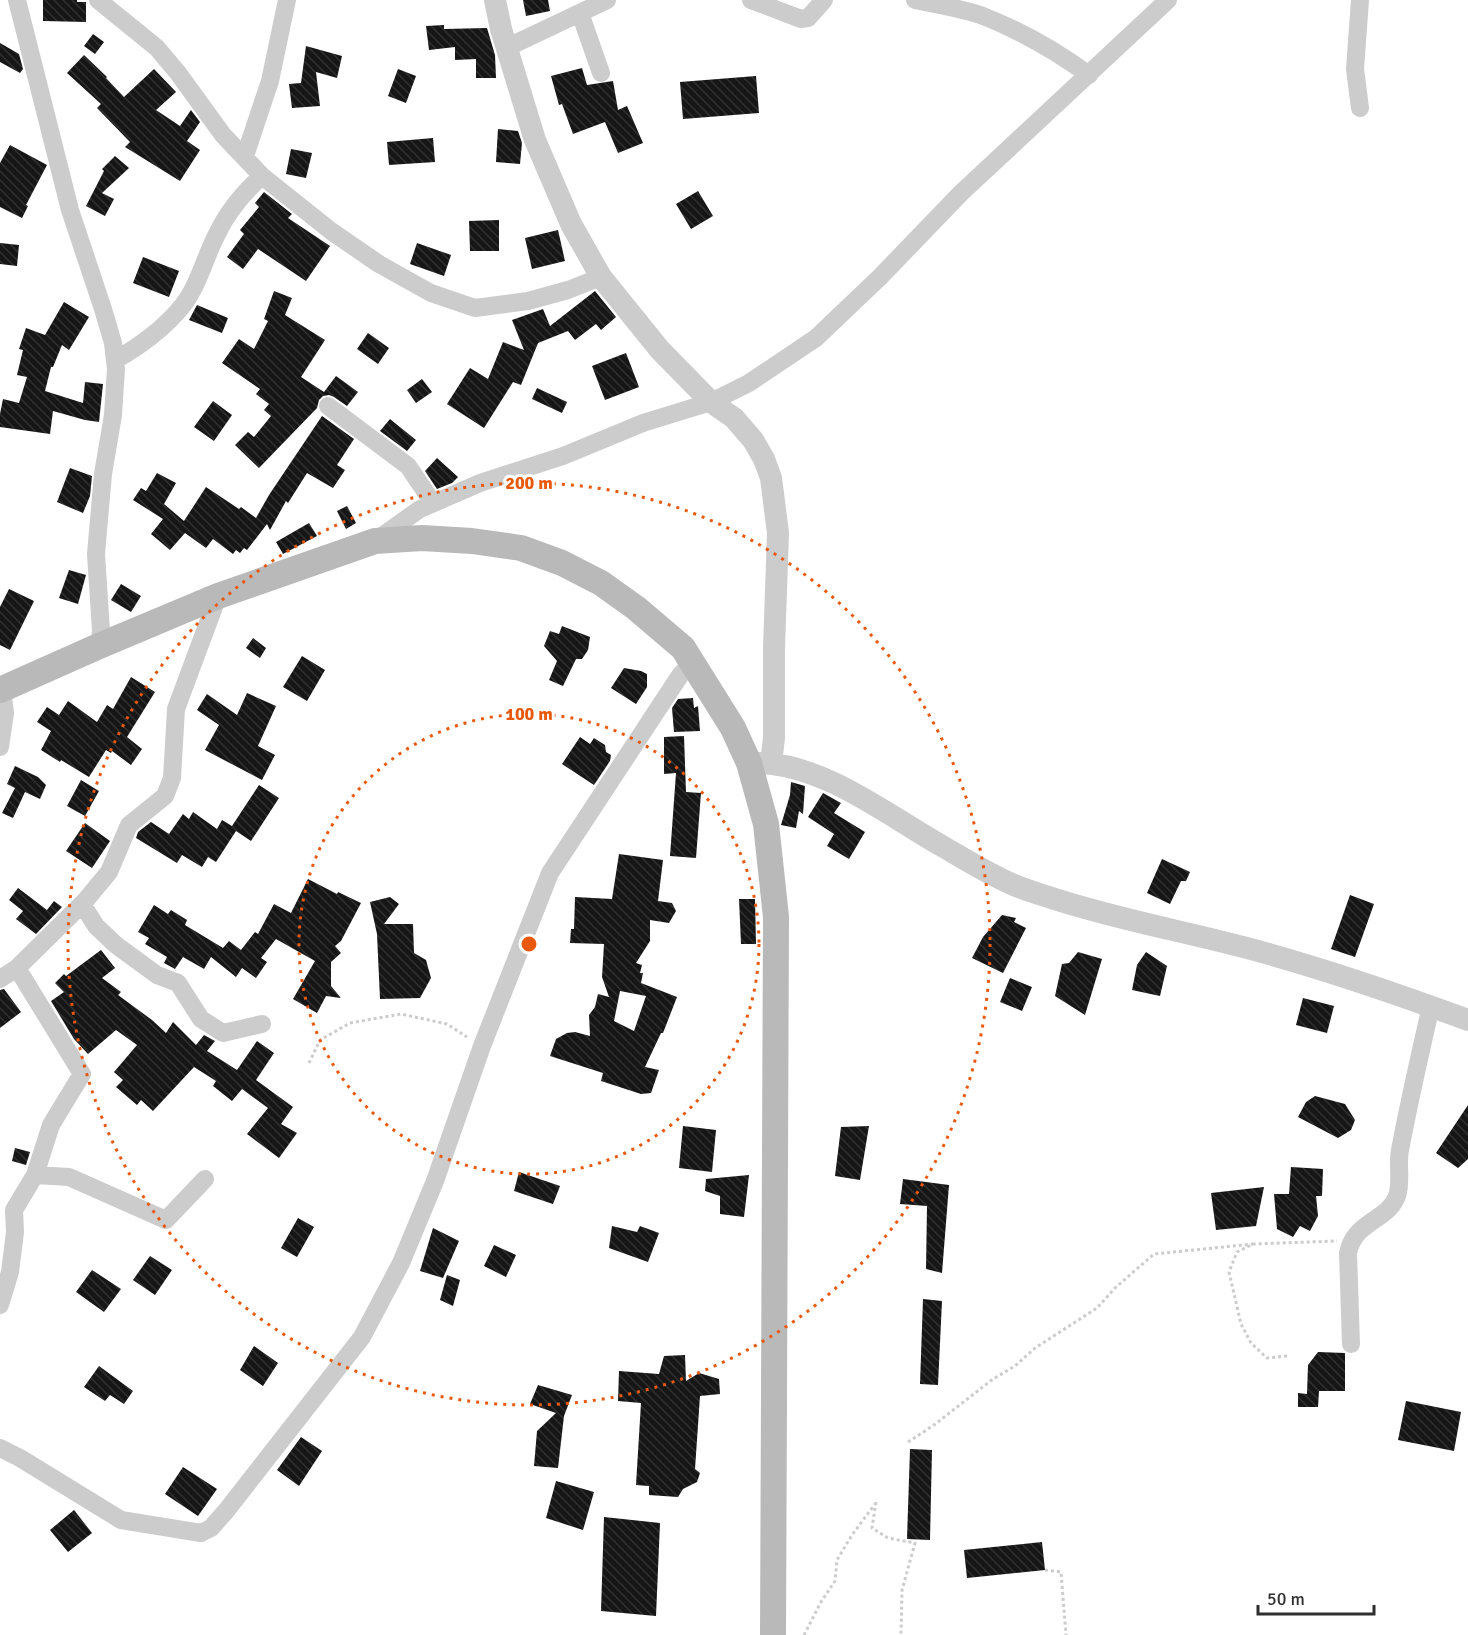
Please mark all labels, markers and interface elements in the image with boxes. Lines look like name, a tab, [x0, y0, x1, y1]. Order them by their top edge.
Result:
text: 200 m	[505, 472, 553, 494]
text: 100 m	[505, 703, 553, 725]
centre of rings	[519, 934, 539, 954]
scale bar	[1258, 1578, 1374, 1616]
text: 50 m	[1267, 1588, 1305, 1610]

